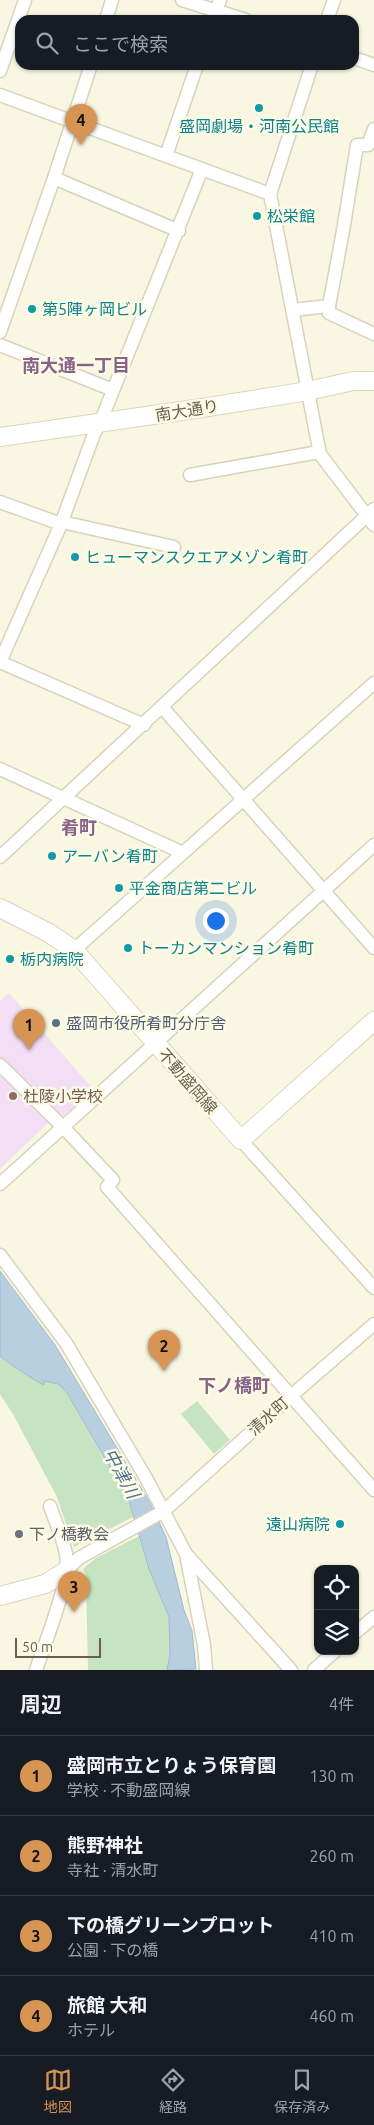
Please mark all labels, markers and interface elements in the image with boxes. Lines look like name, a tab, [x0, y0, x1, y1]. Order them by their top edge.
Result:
search box	[15, 15, 359, 70]
icon: search	[33, 29, 61, 57]
text: ここで検索	[73, 33, 168, 55]
marker: 盛岡劇場・河南公民館	[253, 102, 265, 114]
pin: 4	[65, 104, 97, 145]
place label: 盛岡劇場・河南公民館	[179, 117, 339, 135]
place label: 松栄館	[267, 207, 315, 225]
marker: 松栄館	[251, 210, 263, 222]
place label: 第5陣ヶ岡ビル	[42, 300, 147, 318]
marker: 第5陣ヶ岡ビル	[26, 303, 38, 315]
district label: 南大通一丁目	[22, 355, 130, 375]
street label: 南大通り	[154, 396, 220, 424]
place label: ヒューマンスクエアメゾン肴町	[85, 548, 308, 566]
marker: ヒューマンスクエアメゾン肴町	[69, 551, 81, 563]
district label: 肴町	[61, 817, 97, 837]
place label: アーバン肴町	[62, 847, 158, 865]
marker: アーバン肴町	[46, 850, 58, 862]
place label: 平金商店第二ビル	[129, 879, 257, 897]
marker: 平金商店第二ビル	[113, 882, 125, 894]
your location	[203, 908, 229, 934]
place label: トーカンマンション肴町	[138, 939, 314, 957]
marker: トーカンマンション肴町	[122, 942, 134, 954]
place label: 栃内病院	[20, 950, 84, 968]
marker: 栃内病院	[4, 953, 16, 965]
pin: 1	[13, 1009, 45, 1050]
place label: 盛岡市役所肴町分庁舎	[66, 1014, 226, 1032]
marker: 盛岡市役所肴町分庁舎	[50, 1017, 62, 1029]
street label: 不動盛岡線	[155, 1045, 221, 1117]
place label: 杜陵小学校	[23, 1087, 103, 1105]
marker: 杜陵小学校	[7, 1090, 19, 1102]
pin: 2	[148, 1330, 180, 1371]
district label: 下ノ橋町	[198, 1375, 270, 1395]
street label: 清水町	[244, 1393, 292, 1439]
water label: 中津川	[100, 1445, 145, 1503]
place label: 遠山病院	[266, 1515, 330, 1533]
marker: 遠山病院	[334, 1518, 346, 1530]
place label: 下ノ橋教会	[29, 1525, 109, 1543]
marker: 下ノ橋教会	[13, 1528, 25, 1540]
map controls	[314, 1565, 359, 1655]
button: locate	[314, 1565, 359, 1610]
pin: 3	[58, 1571, 90, 1612]
button: layers	[314, 1610, 359, 1655]
scale bar	[15, 1635, 101, 1658]
text: 50 m	[22, 1639, 53, 1655]
text: 周辺	[20, 1692, 62, 1716]
text: 4件	[329, 1695, 354, 1713]
text: 盛岡市立とりょう保育園	[67, 1754, 276, 1776]
text: 1	[31, 1767, 41, 1785]
text: 130 m	[309, 1767, 354, 1785]
text: 学校 · 不動盛岡線	[67, 1781, 190, 1799]
text: 熊野神社	[67, 1834, 143, 1856]
text: 2	[31, 1847, 41, 1865]
text: 260 m	[309, 1847, 354, 1865]
text: 寺社 · 清水町	[67, 1861, 158, 1879]
text: 下の橋グリーンプロット	[67, 1914, 274, 1936]
text: 3	[31, 1927, 41, 1945]
text: 410 m	[309, 1927, 354, 1945]
text: 公園 · 下の橋	[67, 1941, 158, 1959]
text: 旅館 大和	[67, 1994, 148, 2016]
text: 4	[31, 2007, 41, 2025]
text: 460 m	[309, 2007, 354, 2025]
text: ホテル	[67, 2021, 115, 2039]
tab: 地図	[44, 2066, 72, 2116]
tab: 経路	[159, 2066, 187, 2116]
tab: 保存済み	[274, 2066, 330, 2116]

